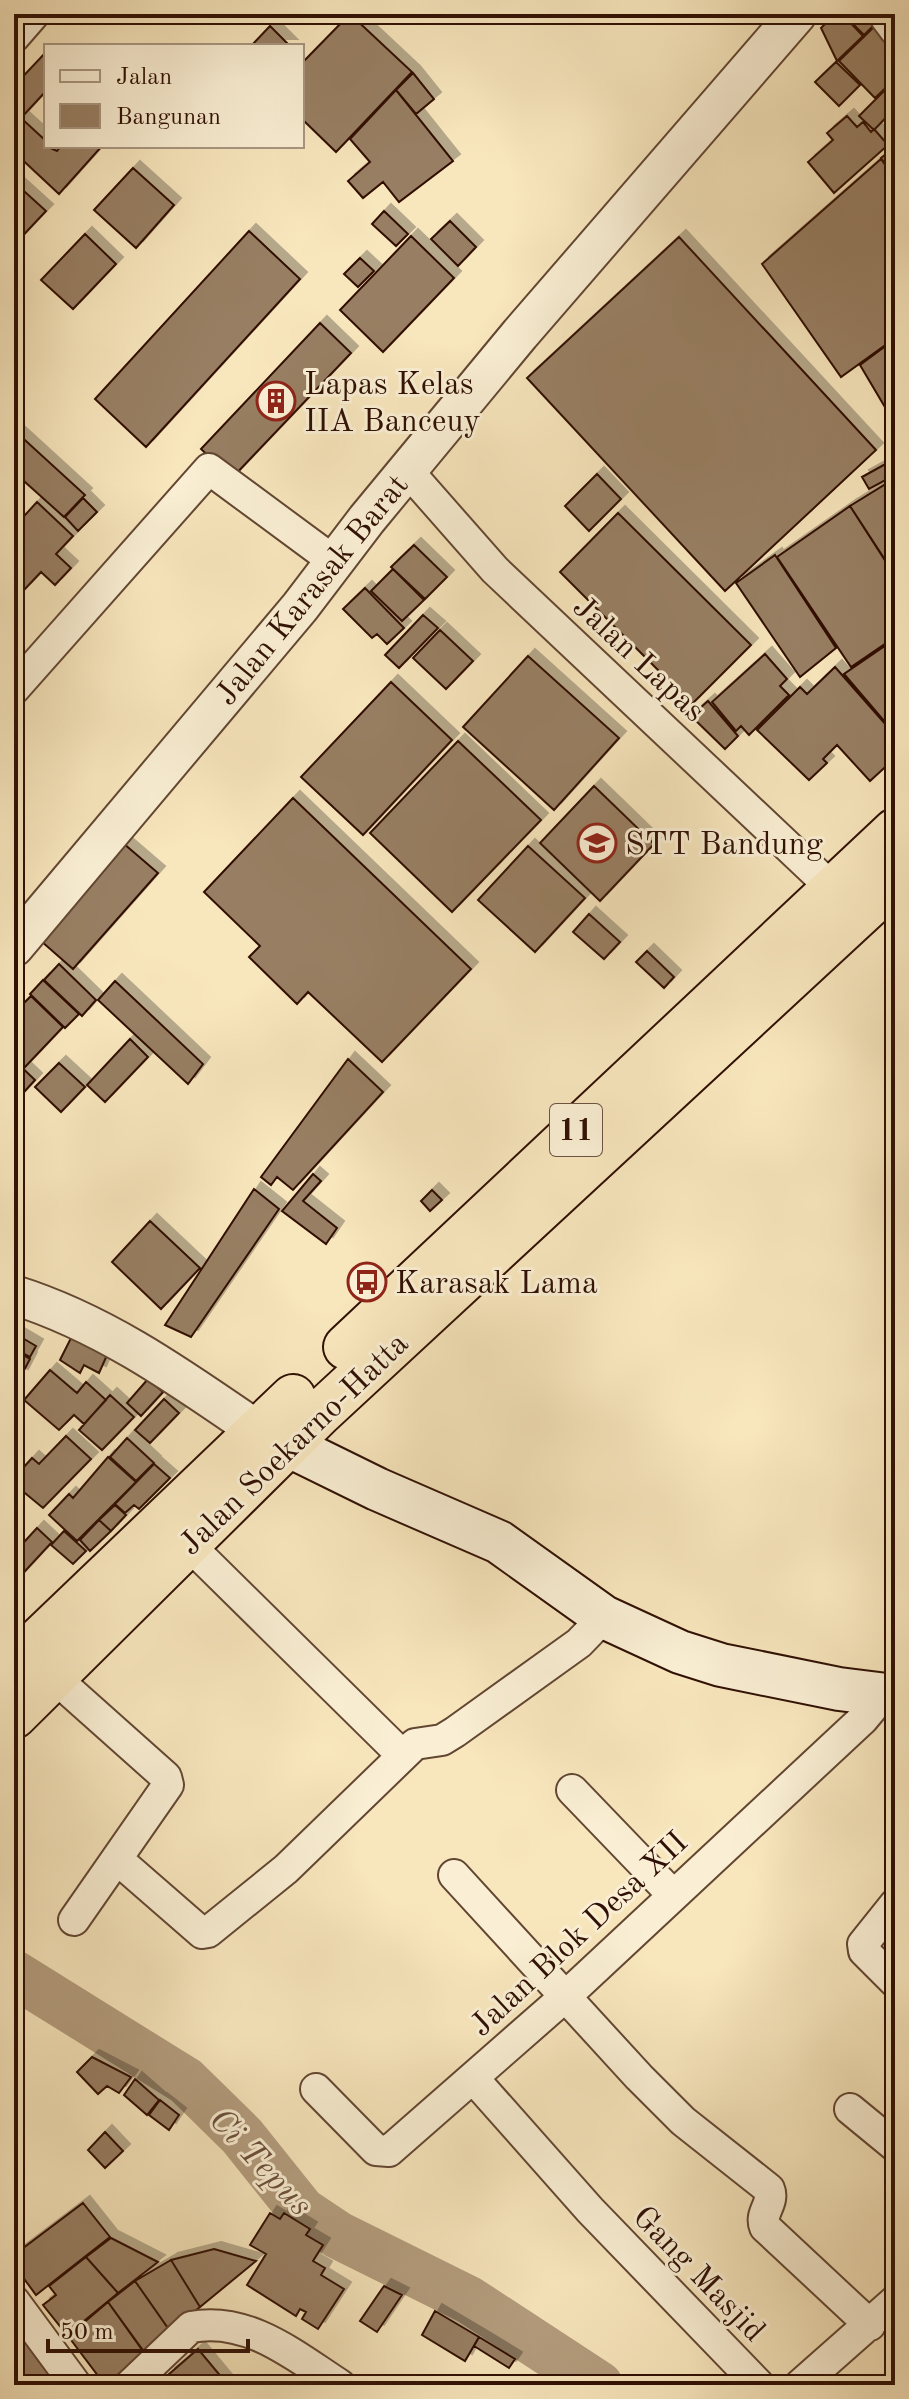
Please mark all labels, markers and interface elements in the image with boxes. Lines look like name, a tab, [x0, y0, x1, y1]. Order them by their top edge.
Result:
legend	[44, 44, 304, 148]
text: Jalan	[116, 66, 172, 90]
text: Bangunan	[116, 106, 221, 130]
place label: Lapas Kelas IIA Banceuy	[304, 370, 481, 439]
building icon: Lapas Kelas IIA Banceuy	[255, 380, 297, 422]
street label: Jalan Karasak Barat	[211, 470, 416, 712]
street label: Jalan Lapas	[566, 591, 710, 729]
school or university icon: STT Bandung	[576, 822, 618, 864]
place label: STT Bandung	[625, 830, 823, 862]
road number: 11	[550, 1104, 602, 1156]
bus stop icon: Karasak Lama	[346, 1261, 388, 1303]
place label: Karasak Lama	[395, 1269, 598, 1301]
street label: Jalan Soekarno-Hatta	[175, 1328, 416, 1562]
street label: Jalan Blok Desa XII	[465, 1827, 695, 2044]
water label: Ci Tepus	[202, 2103, 318, 2223]
street label: Gang Masjid	[626, 2201, 770, 2349]
scale bar	[48, 2303, 248, 2353]
text: 50 m	[60, 2321, 114, 2345]

